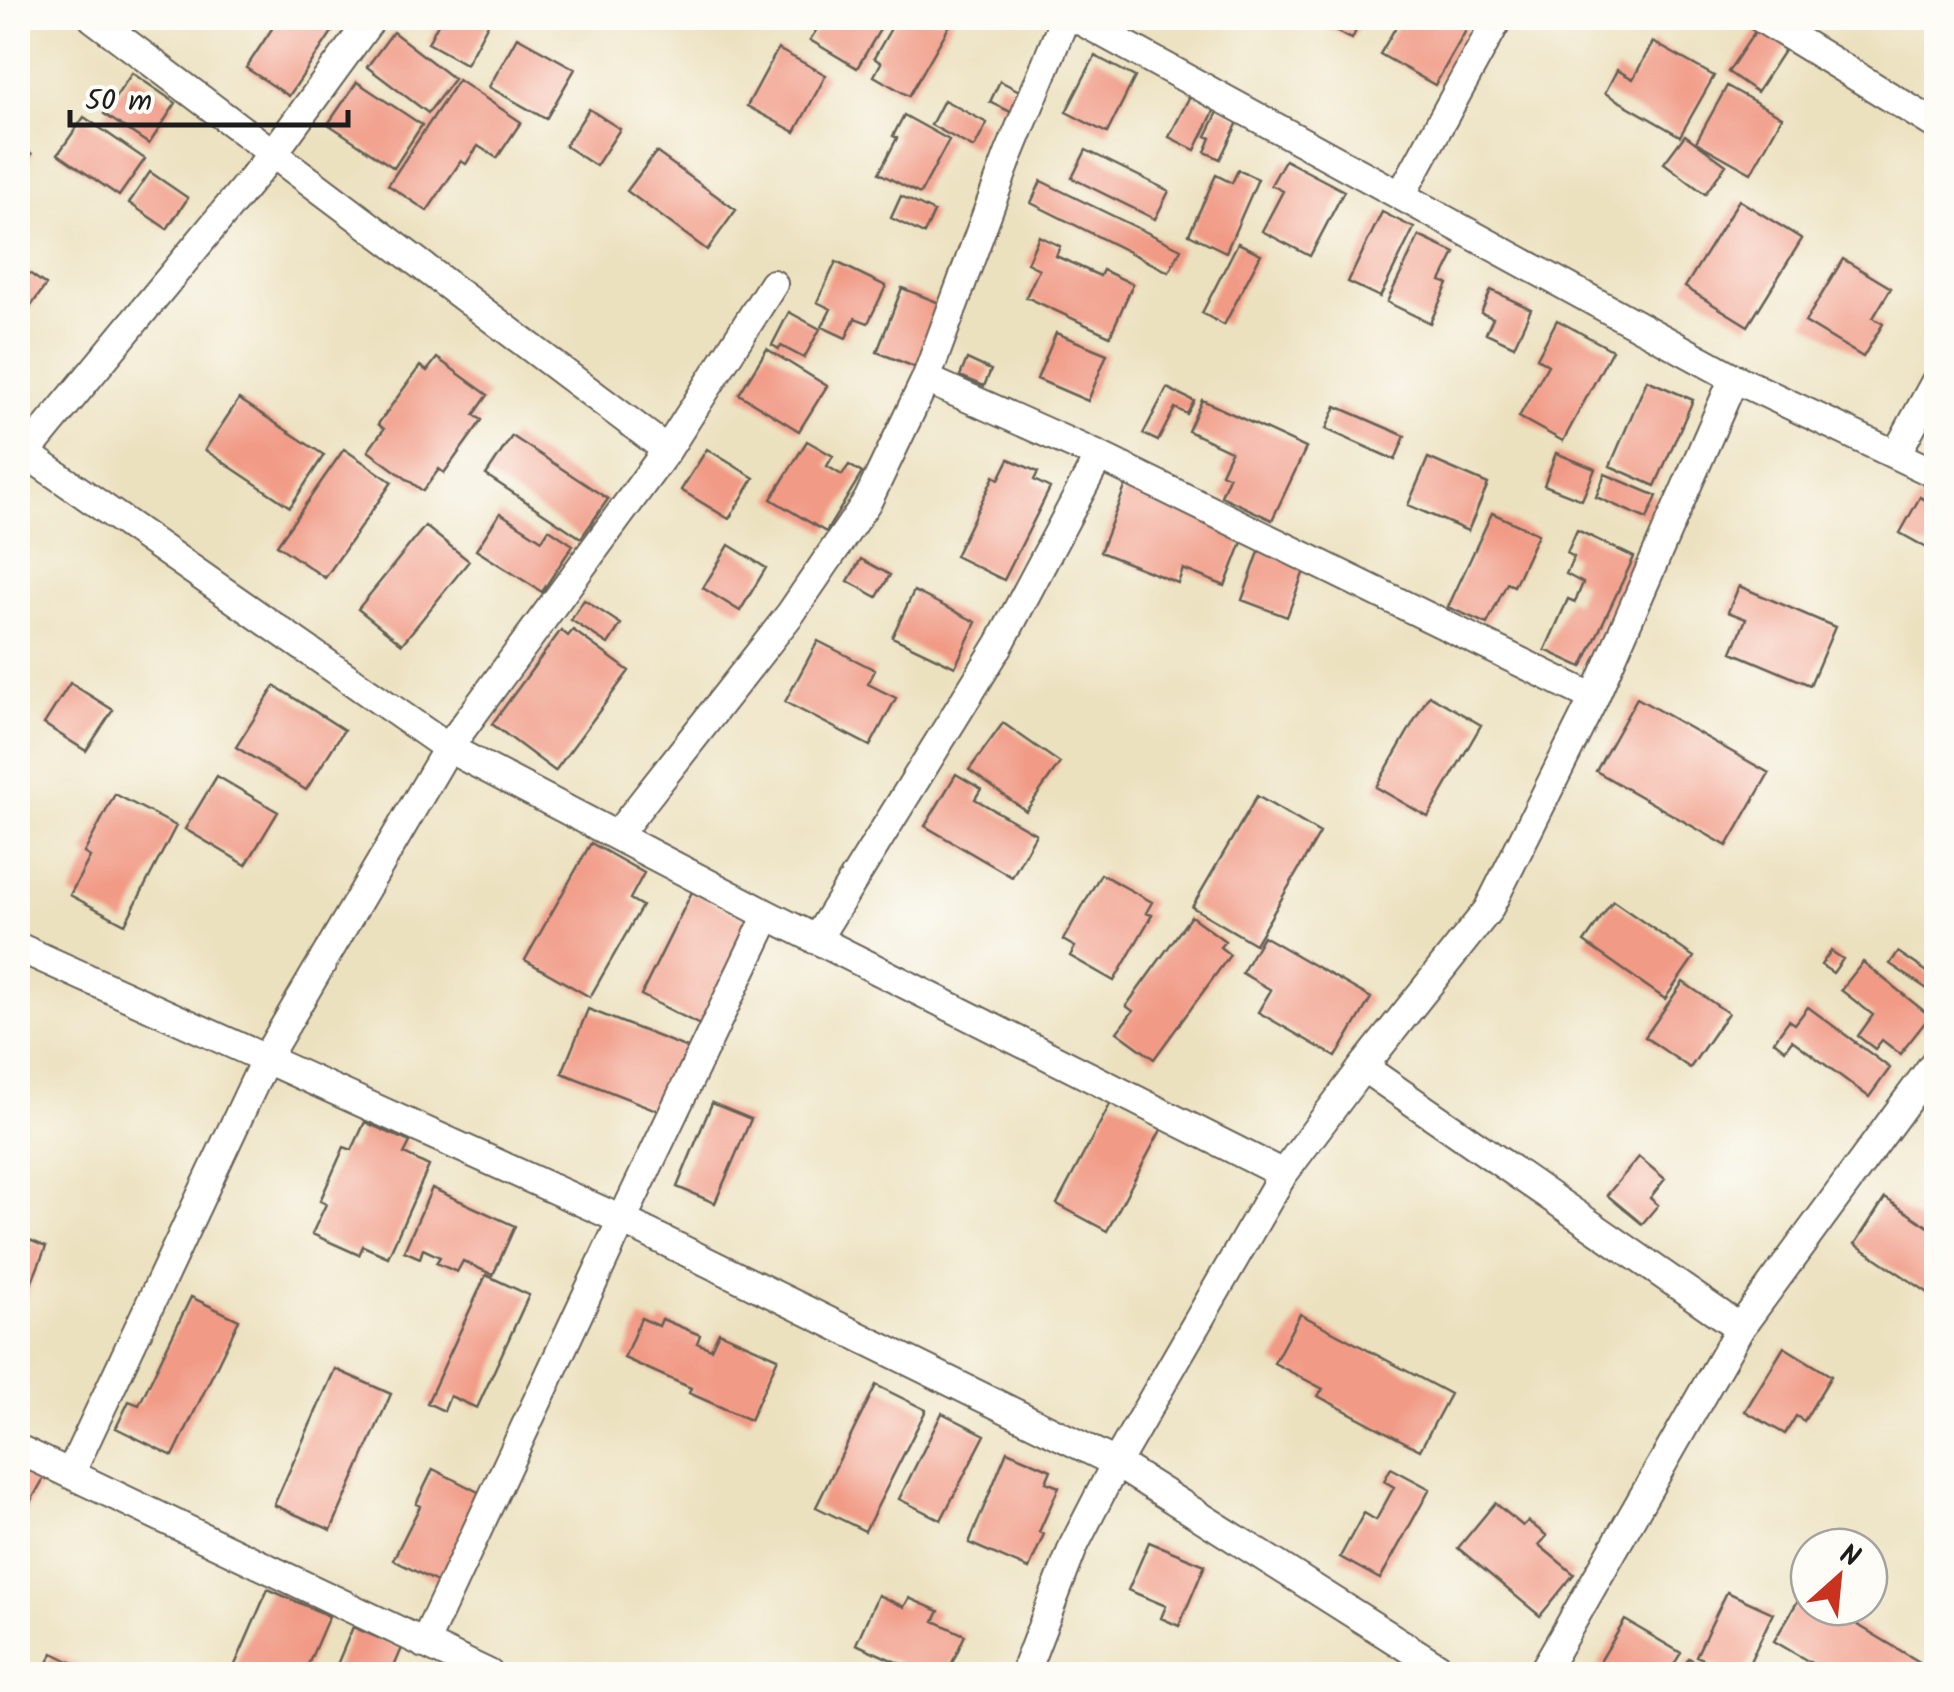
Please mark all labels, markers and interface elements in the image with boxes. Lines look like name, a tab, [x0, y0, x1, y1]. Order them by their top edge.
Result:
scale bar	[70, 65, 348, 127]
text: 50 m	[85, 78, 152, 126]
north arrow	[1789, 1527, 1889, 1627]
text: N	[1831, 1533, 1868, 1581]

